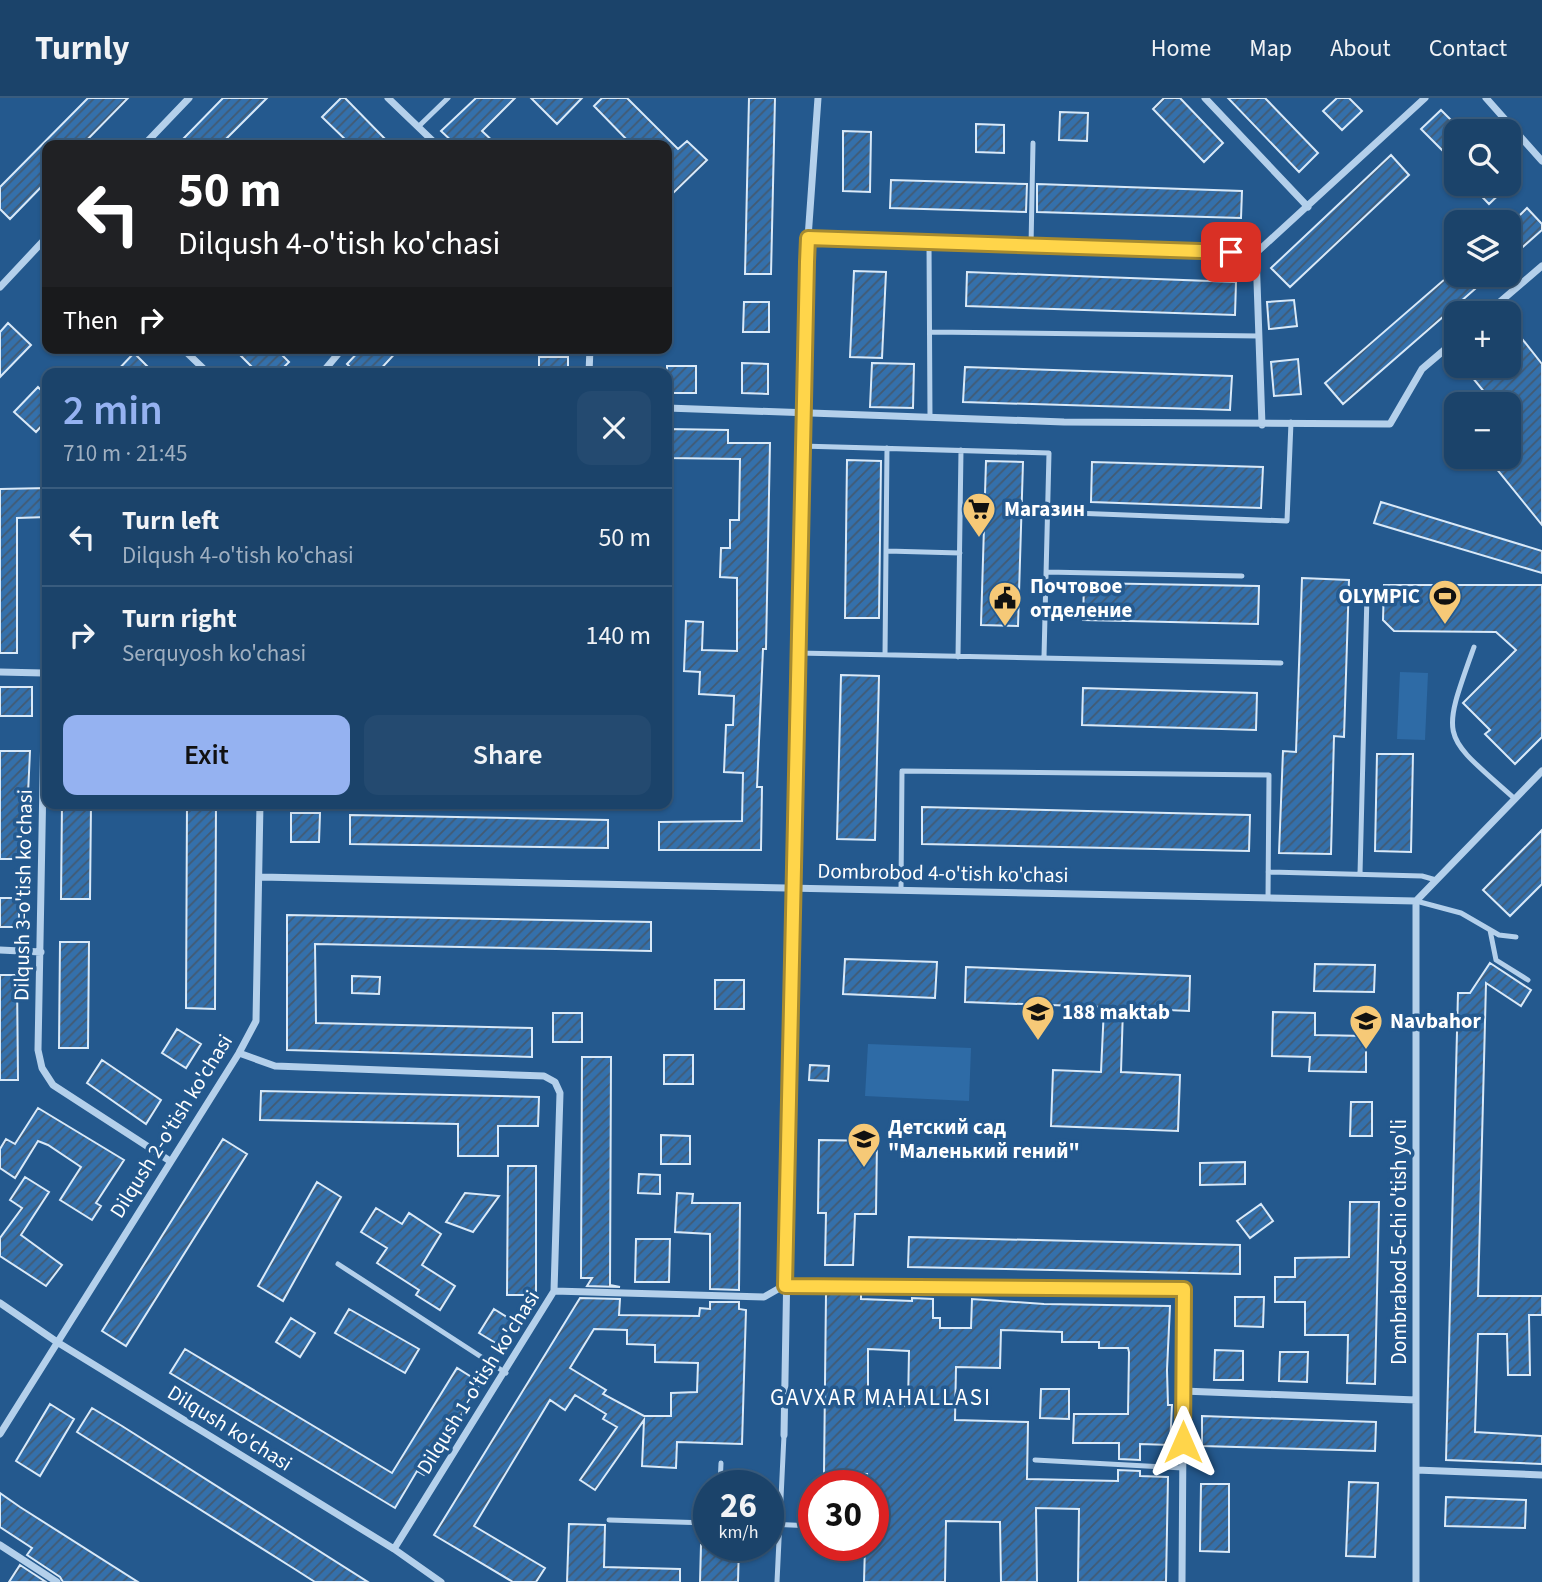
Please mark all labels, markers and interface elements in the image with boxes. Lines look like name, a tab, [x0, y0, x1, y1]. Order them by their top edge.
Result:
text: Turnly	[35, 25, 129, 72]
text: Home	[1151, 31, 1211, 66]
text: Map	[1249, 31, 1292, 66]
text: About	[1330, 31, 1391, 66]
text: Contact	[1429, 31, 1507, 66]
map controls	[1444, 119, 1521, 469]
button: search	[1444, 119, 1521, 196]
text: 50 m	[178, 156, 282, 226]
icon: left	[63, 168, 154, 259]
button: layers	[1444, 210, 1521, 287]
text: Dilqush 4-o'tish ko'chasi	[178, 221, 500, 267]
pin	[1201, 222, 1261, 282]
icon: arrive	[1212, 233, 1250, 271]
icon: right	[132, 301, 170, 339]
button: +	[1444, 301, 1521, 378]
text: Then	[63, 302, 118, 339]
text: 2 min	[63, 381, 163, 441]
button: close	[577, 391, 651, 465]
button: −	[1444, 392, 1521, 469]
text: 710 m · 21:45	[63, 437, 187, 470]
supermarket icon: Магазин	[960, 490, 998, 539]
place label: Магазин	[1004, 494, 1085, 524]
text: Turn left	[122, 502, 219, 539]
icon: left	[63, 518, 101, 556]
text: 50 m	[598, 519, 651, 556]
text: Dilqush 4-o'tish ko'chasi	[122, 539, 354, 572]
place label: Почтовое отделение	[1030, 571, 1132, 625]
sports icon: OLYMPIC	[1426, 577, 1464, 626]
public building icon: Почтовое отделение	[986, 579, 1024, 628]
place label: OLYMPIC	[1338, 581, 1420, 611]
text: Turn right	[122, 600, 237, 637]
icon: right	[63, 616, 101, 654]
text: 140 m	[585, 617, 651, 654]
text: Serquyosh ko'chasi	[122, 637, 306, 670]
button: Exit	[63, 715, 350, 795]
button: Share	[364, 715, 651, 795]
street label: Dilqush 3-o'tish ko'chasi	[6, 789, 40, 1001]
street label: Dombrobod 4-o'tish ko'chasi	[817, 856, 1069, 890]
school or university icon: 188 maktab	[1019, 993, 1057, 1042]
place label: 188 maktab	[1062, 997, 1170, 1027]
school or university icon: Navbahor	[1347, 1002, 1385, 1051]
place label: Navbahor	[1390, 1006, 1482, 1036]
street label: Dilqush 2-o'tish ko'chasi	[102, 1028, 240, 1224]
place label: Детский сад "Маленький гений"	[888, 1112, 1080, 1166]
street label: Dombrabod 5-chi o'tish yo'li	[1384, 1119, 1414, 1365]
school or university icon: Детский сад "Маленький гений"	[845, 1120, 883, 1169]
street label: Dilqush 1-o'tish ko'chasi	[409, 1284, 547, 1480]
street label: Dilqush ko'chasi	[162, 1378, 298, 1478]
district label: GAVXAR MAHALLASI	[770, 1381, 992, 1414]
position arrow	[1146, 1405, 1220, 1479]
speed limit sign: 30	[798, 1470, 889, 1561]
text: 26	[720, 1481, 757, 1531]
text: km/h	[719, 1520, 758, 1545]

